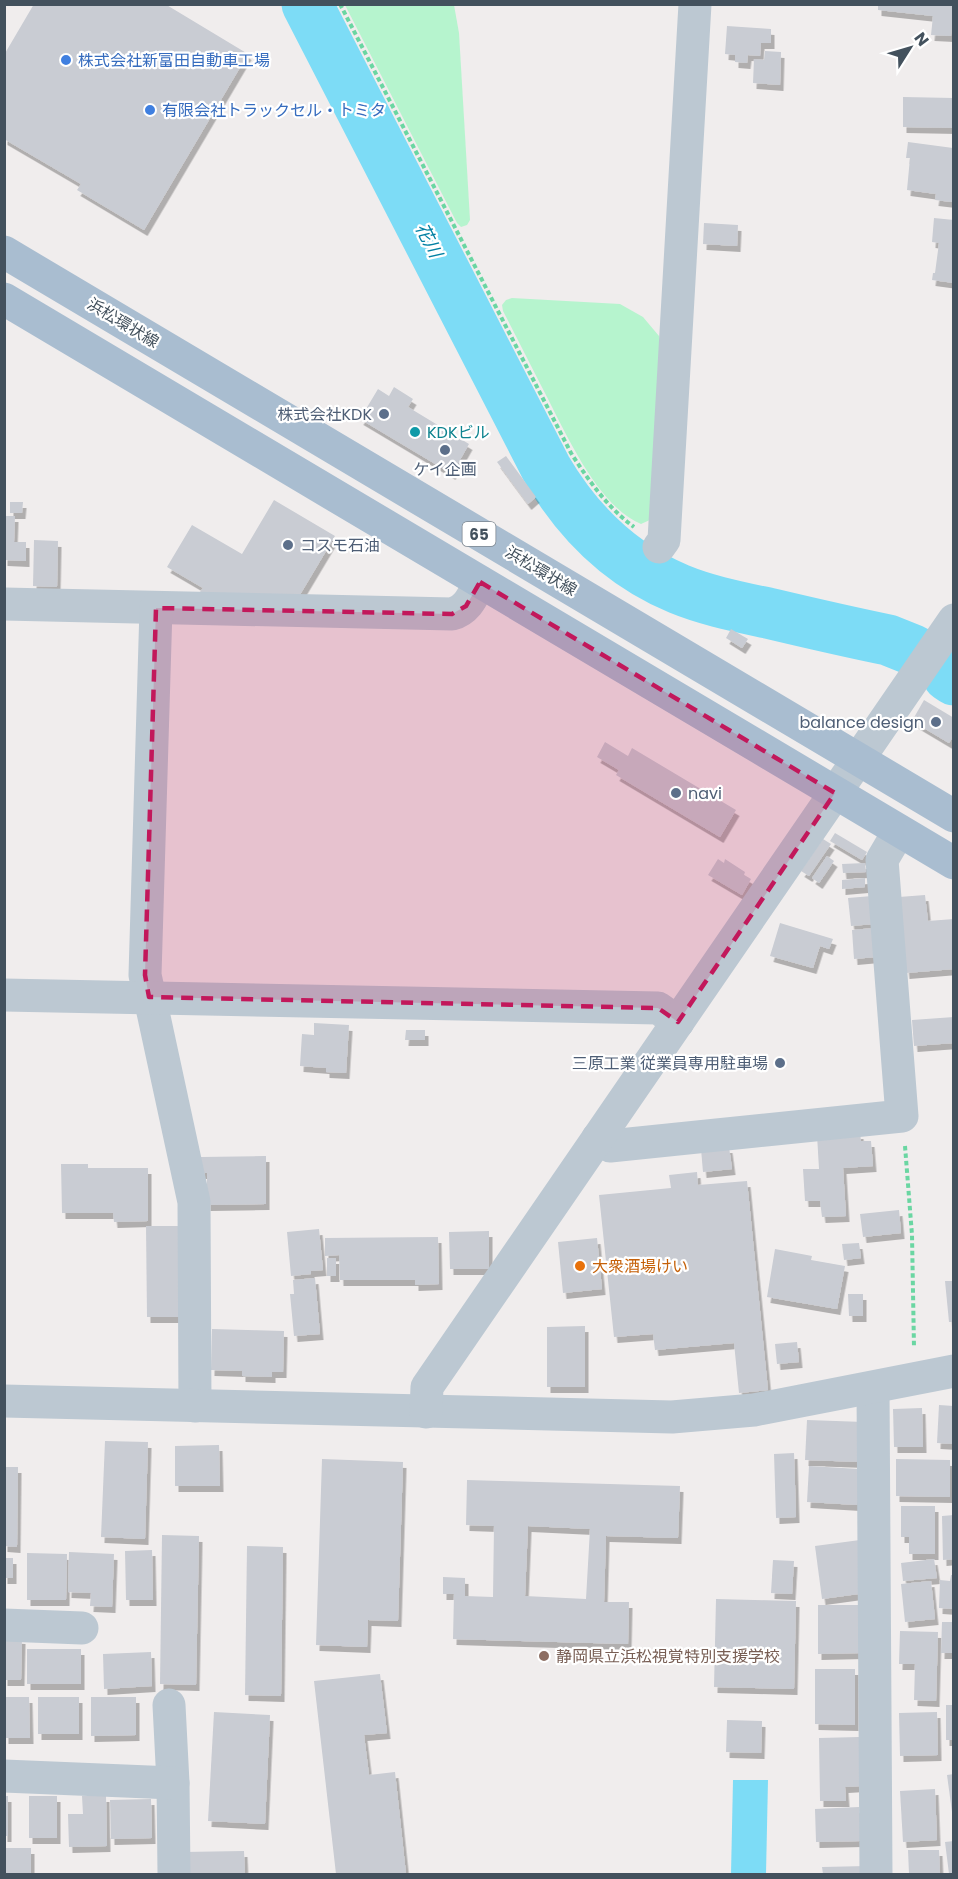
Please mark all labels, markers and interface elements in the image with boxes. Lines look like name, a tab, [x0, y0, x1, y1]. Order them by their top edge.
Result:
north arrow	[880, 18, 940, 78]
text: N	[909, 28, 934, 51]
place label: 株式会社新富田自動車工場	[78, 49, 270, 72]
marker: 株式会社新富田自動車工場	[59, 53, 73, 67]
place label: 有限会社トラックセル・トミタ	[162, 99, 386, 122]
marker: 有限会社トラックセル・トミタ	[143, 103, 157, 117]
water label: 花川	[410, 218, 449, 263]
street label: 浜松環状線	[83, 293, 163, 353]
place label: 株式会社KDK	[278, 403, 372, 426]
marker: 株式会社KDK	[377, 407, 391, 421]
place label: KDKビル	[427, 421, 489, 444]
marker: KDKビル	[408, 425, 422, 439]
marker: ケイ企画	[438, 443, 452, 457]
place label: ケイ企画	[413, 458, 477, 481]
road number: 65	[462, 522, 496, 546]
place label: コスモ石油	[300, 534, 380, 557]
marker: コスモ石油	[281, 538, 295, 552]
street label: 浜松環状線	[501, 541, 581, 601]
place label: balance design	[799, 711, 924, 734]
marker: balance design	[929, 715, 943, 729]
place label: navi	[688, 782, 722, 805]
marker: navi	[669, 786, 683, 800]
place label: 三原工業 従業員専用駐車場	[572, 1052, 768, 1075]
marker: 三原工業 従業員専用駐車場	[773, 1056, 787, 1070]
place label: 大衆酒場けい	[592, 1255, 688, 1278]
marker: 大衆酒場けい	[573, 1259, 587, 1273]
place label: 静岡県立浜松視覚特別支援学校	[556, 1645, 780, 1668]
marker: 静岡県立浜松視覚特別支援学校	[537, 1649, 551, 1663]

